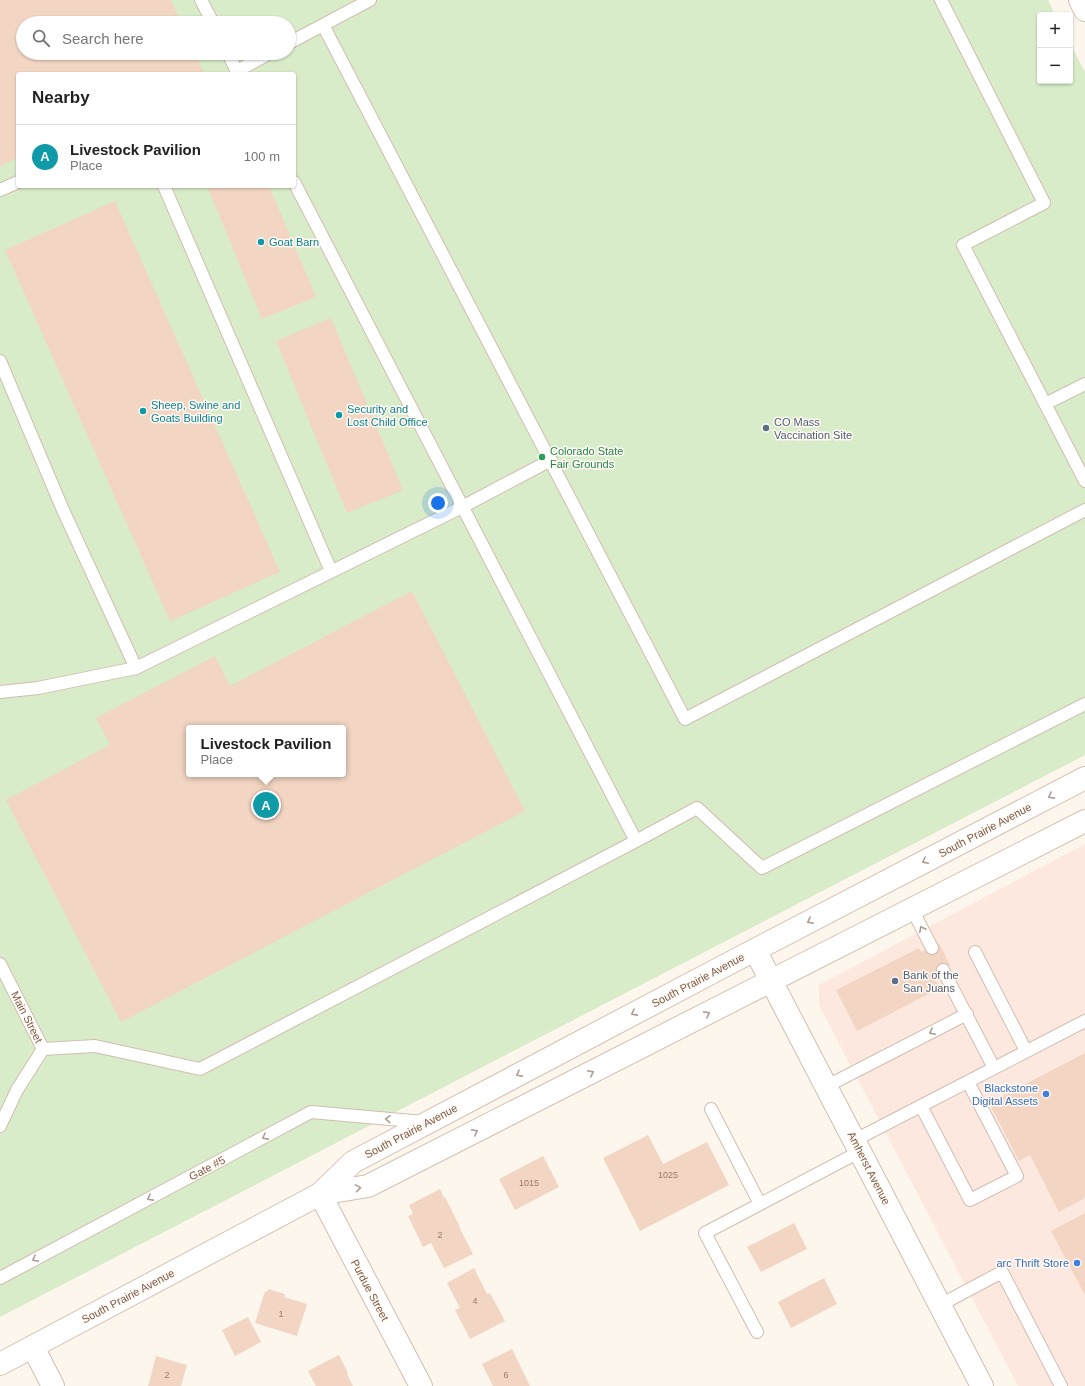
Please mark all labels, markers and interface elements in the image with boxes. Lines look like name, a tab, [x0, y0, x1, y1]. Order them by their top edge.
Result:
map controls	[1037, 12, 1073, 84]
button: +	[1037, 12, 1073, 48]
search box	[16, 16, 296, 60]
icon: search	[30, 27, 52, 49]
text: Search here	[62, 30, 144, 47]
button: −	[1037, 48, 1073, 84]
text: Nearby	[32, 88, 90, 107]
text: Livestock Pavilion	[70, 141, 201, 158]
text: A	[40, 149, 50, 164]
text: 100 m	[244, 149, 280, 164]
text: Place	[70, 158, 103, 173]
place label: Goat Barn	[269, 236, 319, 248]
marker: Goat Barn	[256, 237, 266, 247]
place label: Sheep, Swine and Goats Building	[151, 399, 240, 424]
place label: Security and Lost Child Office	[347, 403, 428, 428]
marker: Sheep, Swine and Goats Building	[138, 406, 148, 416]
marker: Security and Lost Child Office	[334, 410, 344, 420]
place label: CO Mass Vaccination Site	[774, 416, 852, 441]
marker: CO Mass Vaccination Site	[761, 423, 771, 433]
place label: Colorado State Fair Grounds	[550, 445, 623, 470]
marker: Colorado State Fair Grounds	[537, 452, 547, 462]
your location	[428, 493, 448, 513]
popup	[186, 725, 346, 777]
text: Livestock Pavilion	[201, 735, 331, 752]
text: Place	[201, 752, 233, 767]
pin: A	[253, 790, 279, 820]
one-way arrow	[1047, 791, 1055, 798]
street label: South Prairie Avenue	[937, 800, 1033, 860]
one-way arrow	[922, 857, 929, 864]
one-way arrow	[806, 916, 814, 924]
one-way arrow	[919, 925, 927, 933]
street label: South Prairie Avenue	[650, 950, 746, 1010]
place label: Bank of the San Juans	[903, 969, 959, 994]
marker: Bank of the San Juans	[890, 976, 900, 986]
street label: Main Street	[9, 989, 45, 1045]
one-way arrow	[631, 1009, 638, 1016]
one-way arrow	[703, 1011, 710, 1019]
one-way arrow	[929, 1027, 936, 1035]
one-way arrow	[516, 1069, 523, 1077]
one-way arrow	[587, 1070, 594, 1078]
place label: Blackstone Digital Assets	[972, 1082, 1038, 1107]
marker: Blackstone Digital Assets	[1041, 1089, 1051, 1099]
street label: South Prairie Avenue	[363, 1101, 459, 1161]
one-way arrow	[385, 1114, 391, 1123]
one-way arrow	[471, 1129, 478, 1137]
street label: Amherst Avenue	[845, 1129, 893, 1207]
one-way arrow	[261, 1132, 269, 1140]
street label: Gate #5	[187, 1154, 227, 1182]
house number: 1025	[658, 1170, 678, 1180]
house number: 1015	[519, 1178, 539, 1188]
one-way arrow	[355, 1184, 361, 1193]
one-way arrow	[147, 1193, 154, 1201]
house number: 2	[437, 1230, 443, 1240]
one-way arrow	[32, 1254, 39, 1262]
street label: Purdue Street	[349, 1257, 391, 1323]
place label: arc Thrift Store	[996, 1257, 1069, 1269]
marker: arc Thrift Store	[1072, 1258, 1082, 1268]
street label: South Prairie Avenue	[80, 1266, 176, 1326]
house number: 4	[472, 1296, 478, 1306]
house number: 1	[278, 1309, 284, 1319]
house number: 2	[164, 1370, 170, 1380]
house number: 6	[503, 1370, 509, 1380]

